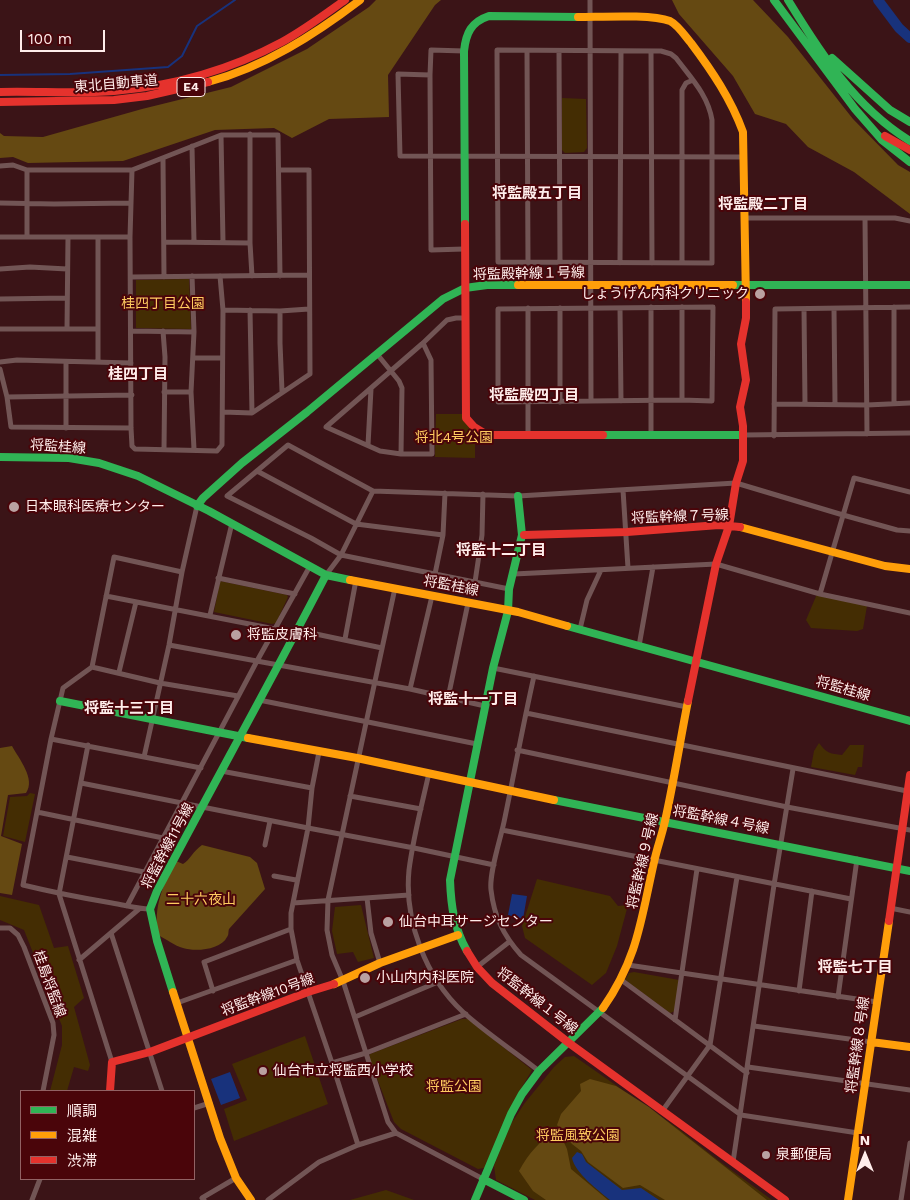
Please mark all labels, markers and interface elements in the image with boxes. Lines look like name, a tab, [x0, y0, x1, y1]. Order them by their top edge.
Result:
scale bar	[22, 20, 108, 52]
text: 100 m	[28, 30, 72, 48]
street label: 東北自動車道	[73, 72, 159, 96]
road number: E4	[177, 77, 205, 96]
district label: 将監殿五丁目	[492, 185, 582, 203]
district label: 将監殿二丁目	[718, 196, 808, 214]
street label: 将監殿幹線１号線	[473, 265, 585, 283]
place label: しょうげん内科クリニック	[581, 286, 749, 302]
marker: しょうげん内科クリニック	[753, 287, 767, 301]
park label: 桂四丁目公園	[121, 296, 205, 312]
district label: 桂四丁目	[108, 366, 168, 384]
district label: 将監殿四丁目	[489, 387, 579, 405]
park label: 将北4号公園	[415, 430, 493, 446]
street label: 将監桂線	[29, 437, 87, 457]
place label: 日本眼科医療センター	[25, 499, 165, 515]
marker: 日本眼科医療センター	[7, 500, 21, 514]
street label: 将監幹線７号線	[631, 507, 729, 527]
district label: 将監十二丁目	[456, 542, 546, 560]
street label: 将監桂線	[422, 572, 480, 600]
place label: 将監皮膚科	[247, 627, 317, 643]
marker: 将監皮膚科	[229, 628, 243, 642]
street label: 将監桂線	[814, 673, 872, 705]
district label: 将監十一丁目	[428, 691, 518, 709]
district label: 将監十三丁目	[84, 700, 174, 718]
street label: 将監幹線11号線	[138, 800, 198, 892]
street label: 将監幹線４号線	[671, 802, 771, 838]
street label: 将監幹線９号線	[624, 811, 662, 911]
park label: 二十六夜山	[166, 892, 236, 908]
place label: 仙台中耳サージセンター	[399, 914, 553, 930]
marker: 仙台中耳サージセンター	[381, 915, 395, 929]
street label: 桂島将監線	[29, 948, 69, 1020]
district label: 将監七丁目	[818, 959, 892, 977]
street label: 将監幹線１号線	[493, 964, 581, 1038]
street label: 将監幹線10号線	[219, 970, 317, 1020]
place label: 小山内内科医院	[376, 970, 474, 986]
marker: 小山内内科医院	[358, 971, 372, 985]
street label: 将監幹線８号線	[843, 995, 873, 1095]
place label: 仙台市立将監西小学校	[273, 1063, 413, 1079]
marker: 仙台市立将監西小学校	[257, 1065, 269, 1077]
park label: 将監公園	[426, 1079, 482, 1095]
legend	[20, 1090, 195, 1180]
text: 順調	[67, 1102, 97, 1120]
text: 混雑	[67, 1127, 97, 1145]
park label: 将監風致公園	[536, 1128, 620, 1144]
north arrow	[840, 1130, 890, 1180]
text: N	[860, 1132, 870, 1148]
place label: 泉郵便局	[776, 1147, 832, 1163]
marker: 泉郵便局	[760, 1149, 772, 1161]
text: 渋滞	[67, 1152, 97, 1170]

